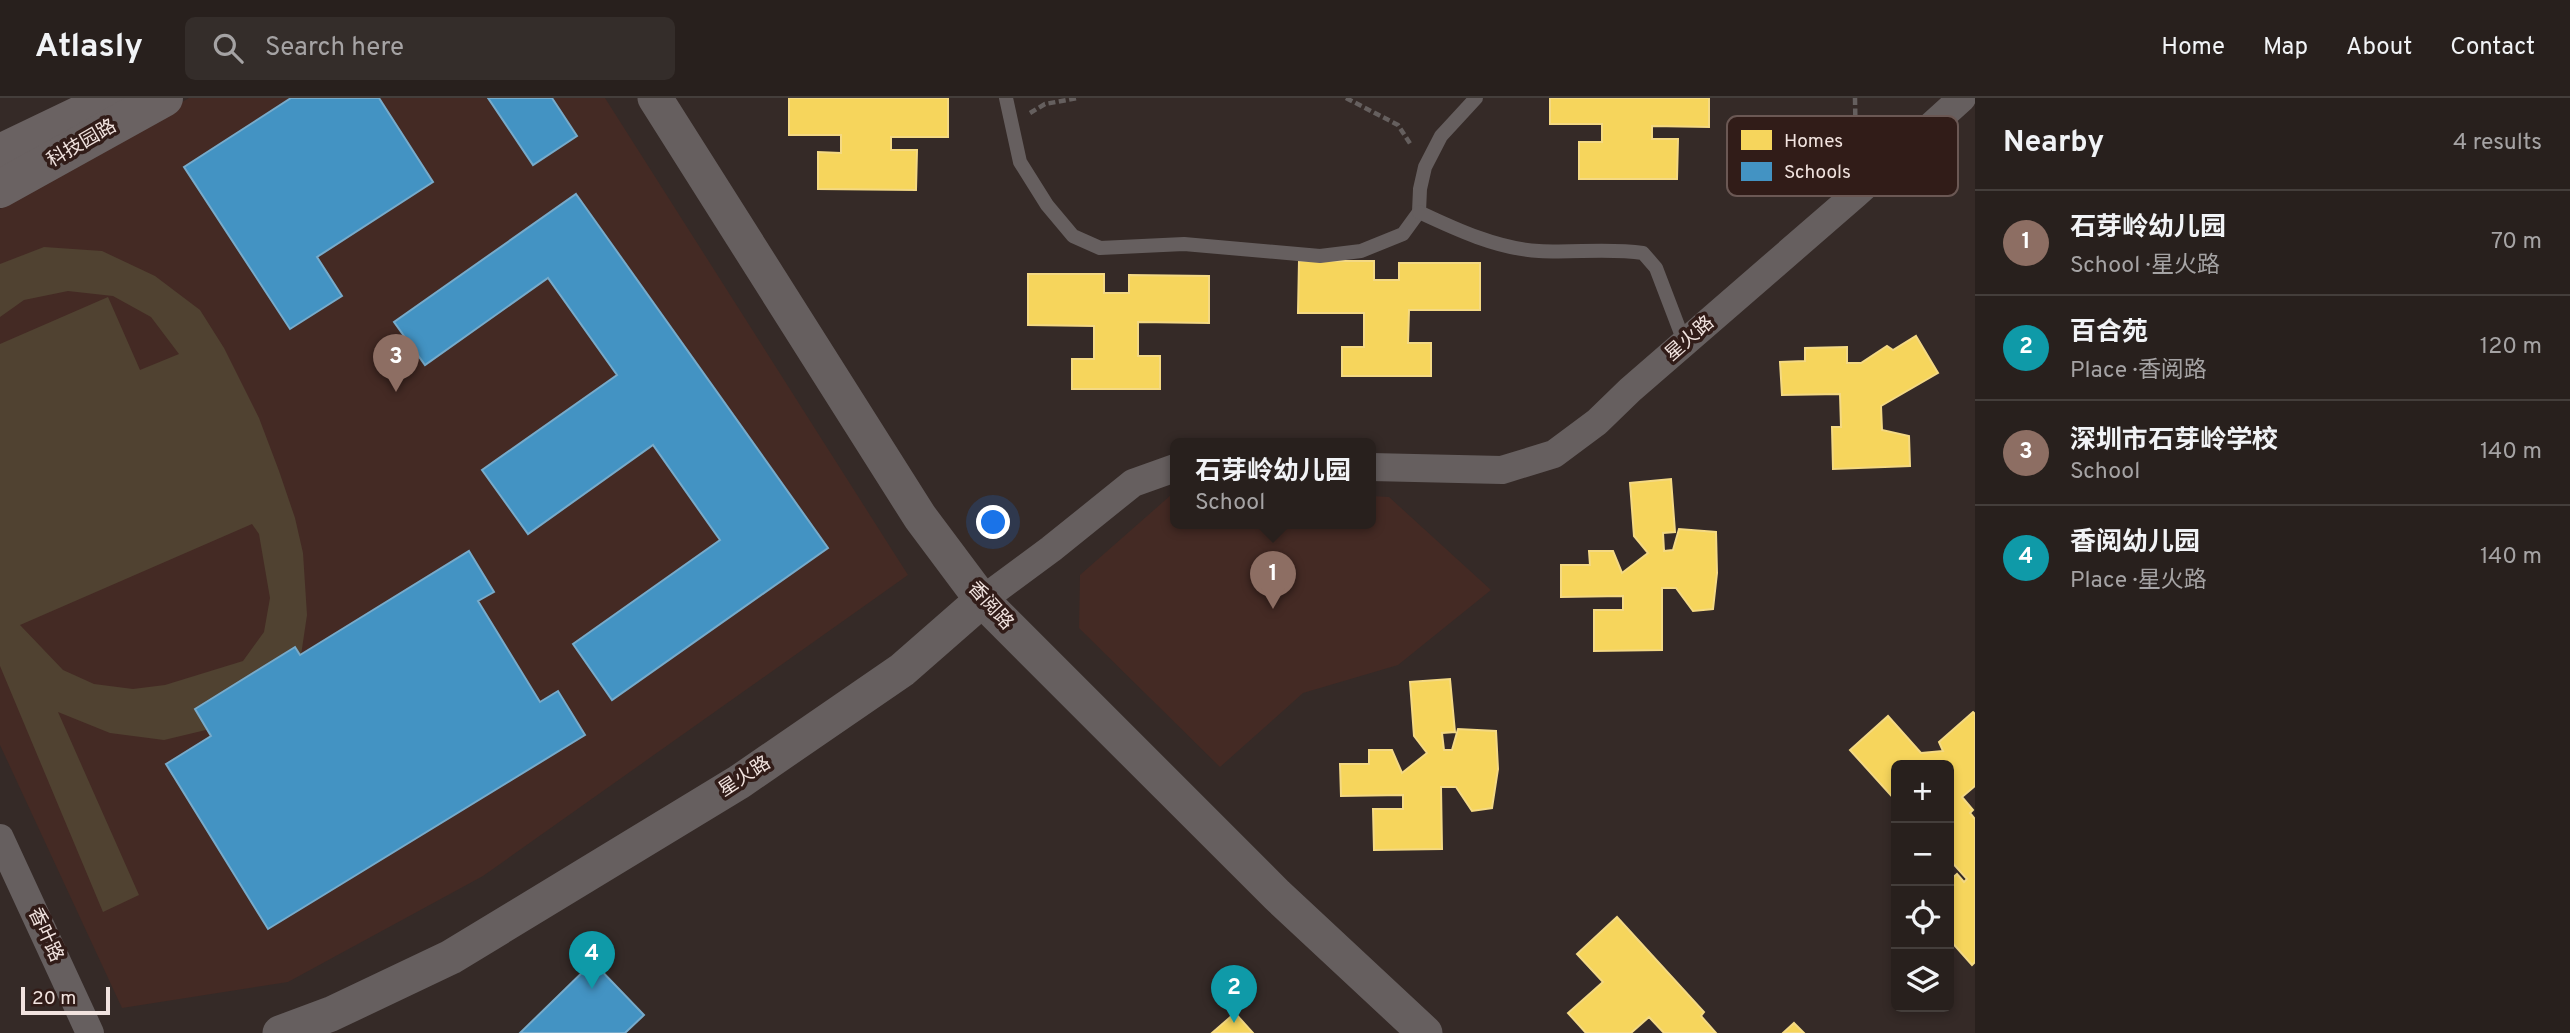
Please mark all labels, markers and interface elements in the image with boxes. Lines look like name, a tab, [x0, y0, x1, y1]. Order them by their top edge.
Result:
search box	[185, 17, 675, 80]
text: Atlasly	[35, 27, 143, 69]
icon: search	[209, 29, 247, 67]
text: Search here	[265, 32, 404, 65]
text: Home	[2161, 33, 2225, 63]
text: Map	[2263, 33, 2308, 63]
text: About	[2346, 33, 2412, 63]
text: Contact	[2450, 33, 2535, 63]
street label: 科技园路	[43, 115, 121, 173]
legend	[1727, 116, 1958, 196]
text: Nearby	[2003, 125, 2104, 162]
text: 4 results	[2453, 129, 2542, 158]
text: Homes	[1784, 130, 1843, 154]
text: Schools	[1784, 161, 1851, 185]
text: 石芽岭幼儿园	[2070, 212, 2226, 245]
text: 1	[2021, 228, 2031, 257]
text: 70 m	[2491, 228, 2542, 257]
text: School · 星火路	[2070, 252, 2220, 281]
street label: 星火路	[1661, 311, 1719, 367]
text: 百合苑	[2070, 317, 2148, 350]
text: 2	[2019, 333, 2033, 362]
text: 120 m	[2480, 333, 2542, 362]
pin: 3	[373, 334, 419, 392]
text: Place · 香阅路	[2070, 357, 2207, 386]
text: 深圳市石芽岭学校	[2070, 425, 2278, 458]
popup	[1170, 438, 1376, 529]
text: 3	[2019, 438, 2033, 467]
text: 140 m	[2480, 438, 2542, 467]
text: 石芽岭幼儿园	[1195, 456, 1351, 489]
text: School	[2070, 458, 2140, 487]
text: School	[1195, 489, 1265, 518]
your location	[976, 505, 1010, 539]
text: 香阅幼儿园	[2070, 527, 2200, 560]
text: 4	[2019, 543, 2033, 572]
text: 140 m	[2480, 543, 2542, 572]
pin: 1	[1250, 551, 1296, 609]
text: Place · 星火路	[2070, 567, 2207, 596]
street label: 香阅路	[962, 577, 1018, 635]
street label: 星火路	[715, 751, 775, 803]
map controls	[1891, 760, 1954, 1012]
button: +	[1891, 760, 1954, 823]
button: −	[1891, 823, 1954, 886]
button: locate	[1891, 886, 1954, 949]
street label: 香叶路	[22, 904, 68, 966]
pin: 4	[569, 931, 615, 989]
button: layers	[1891, 949, 1954, 1012]
pin: 2	[1211, 965, 1257, 1023]
scale bar	[21, 984, 110, 1016]
text: 20 m	[32, 987, 76, 1011]

